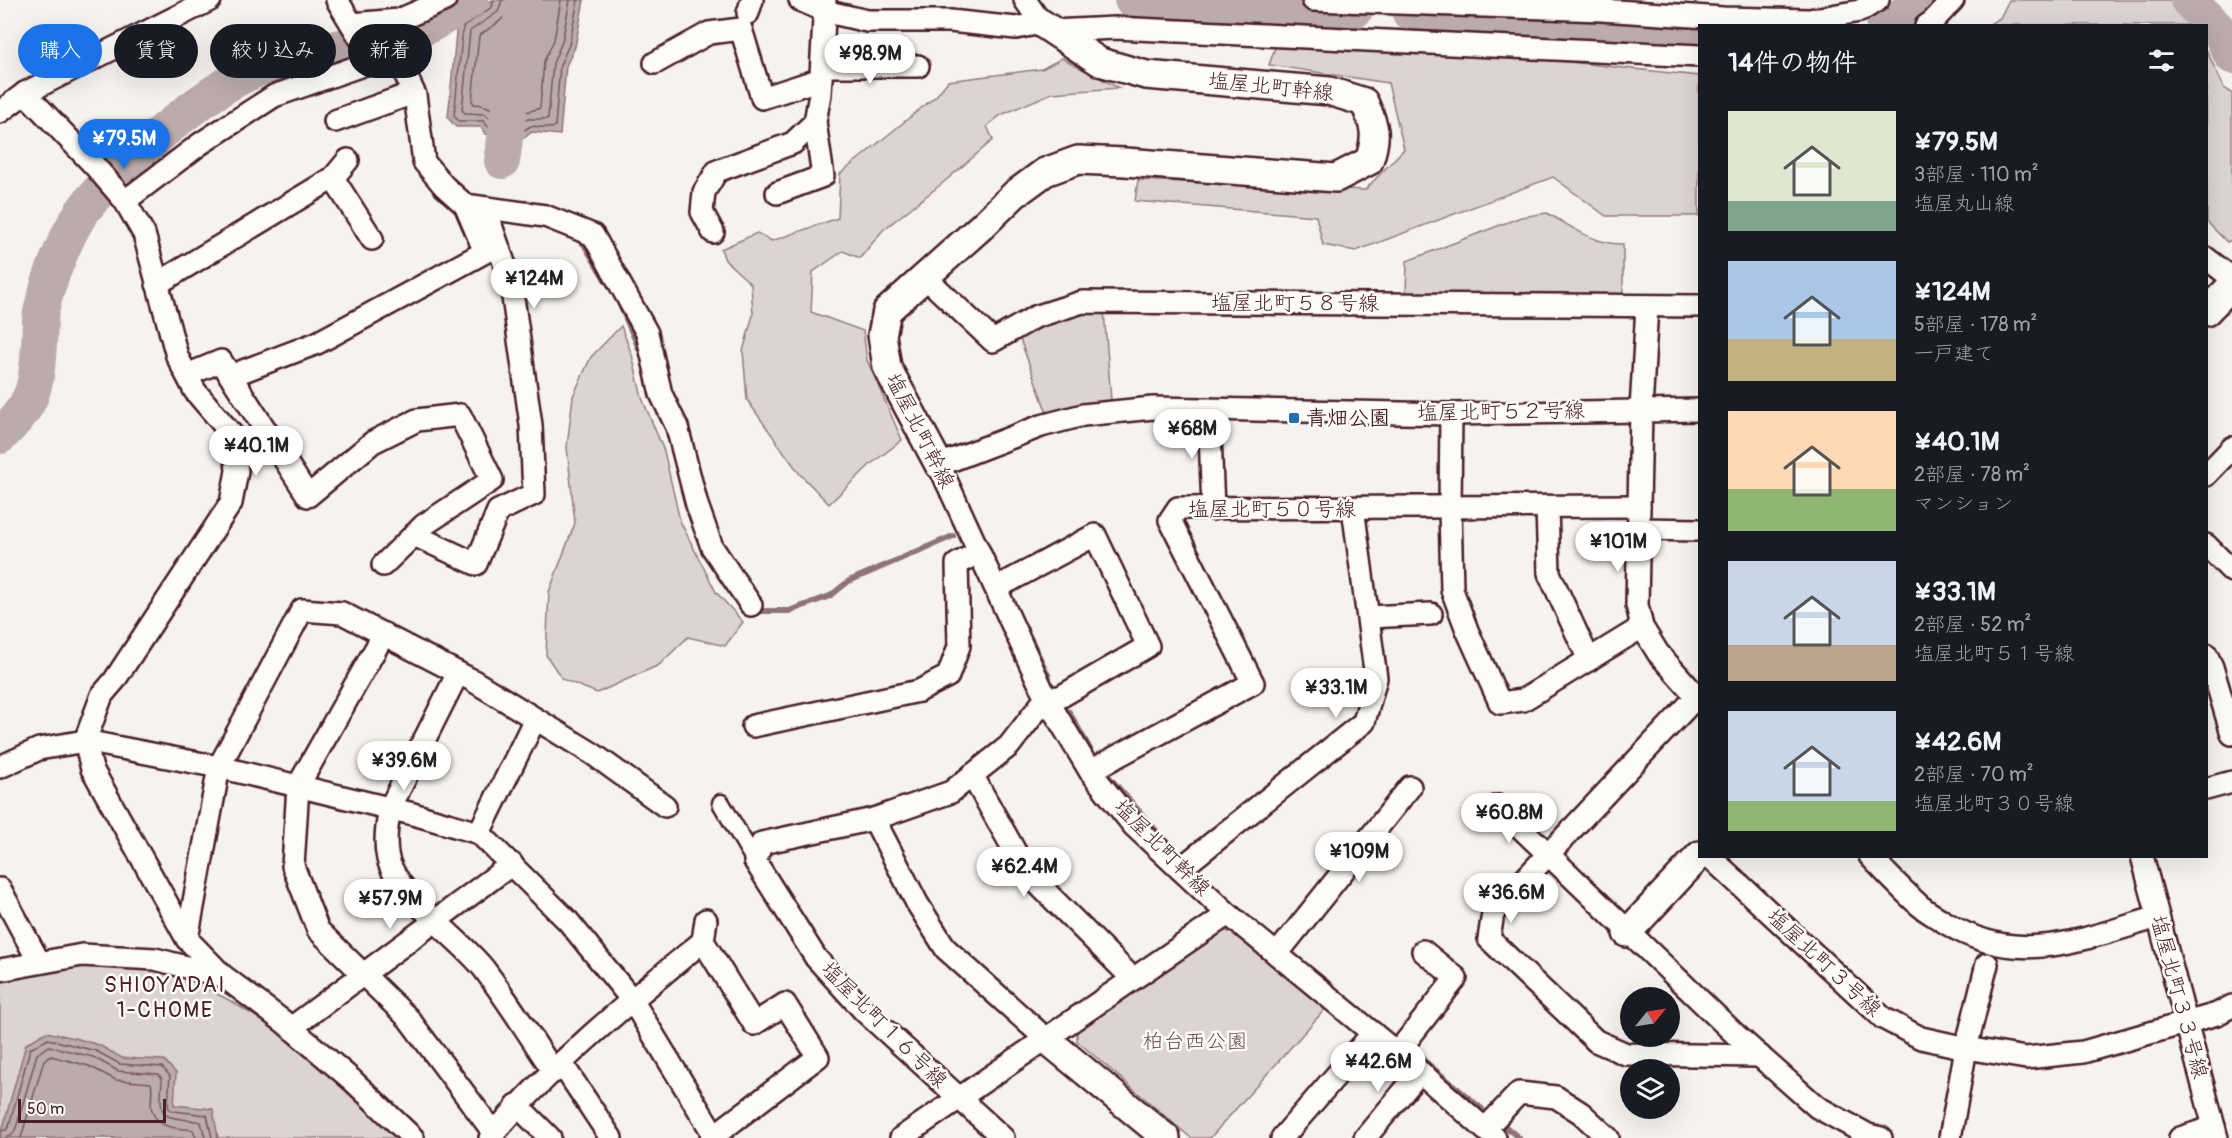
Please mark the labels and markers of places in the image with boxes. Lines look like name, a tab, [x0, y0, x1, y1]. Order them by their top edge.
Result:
pin: ¥98.9M	[821, 34, 919, 85]
pin: ¥79.5M	[75, 119, 173, 170]
pin: ¥124M	[492, 259, 576, 310]
place label: 青畑公園	[1306, 405, 1390, 432]
pin: ¥68M	[1156, 409, 1228, 460]
marker: 青畑公園	[1287, 411, 1301, 425]
pin: ¥40.1M	[207, 426, 305, 477]
pin: ¥101M	[1576, 522, 1660, 573]
pin: ¥33.1M	[1287, 668, 1385, 719]
pin: ¥39.6M	[355, 741, 453, 792]
pin: ¥60.8M	[1460, 793, 1558, 844]
pin: ¥109M	[1317, 832, 1401, 883]
pin: ¥62.4M	[975, 847, 1073, 898]
pin: ¥36.6M	[1462, 873, 1560, 924]
pin: ¥57.9M	[341, 879, 439, 930]
pin: ¥42.6M	[1329, 1042, 1427, 1093]

